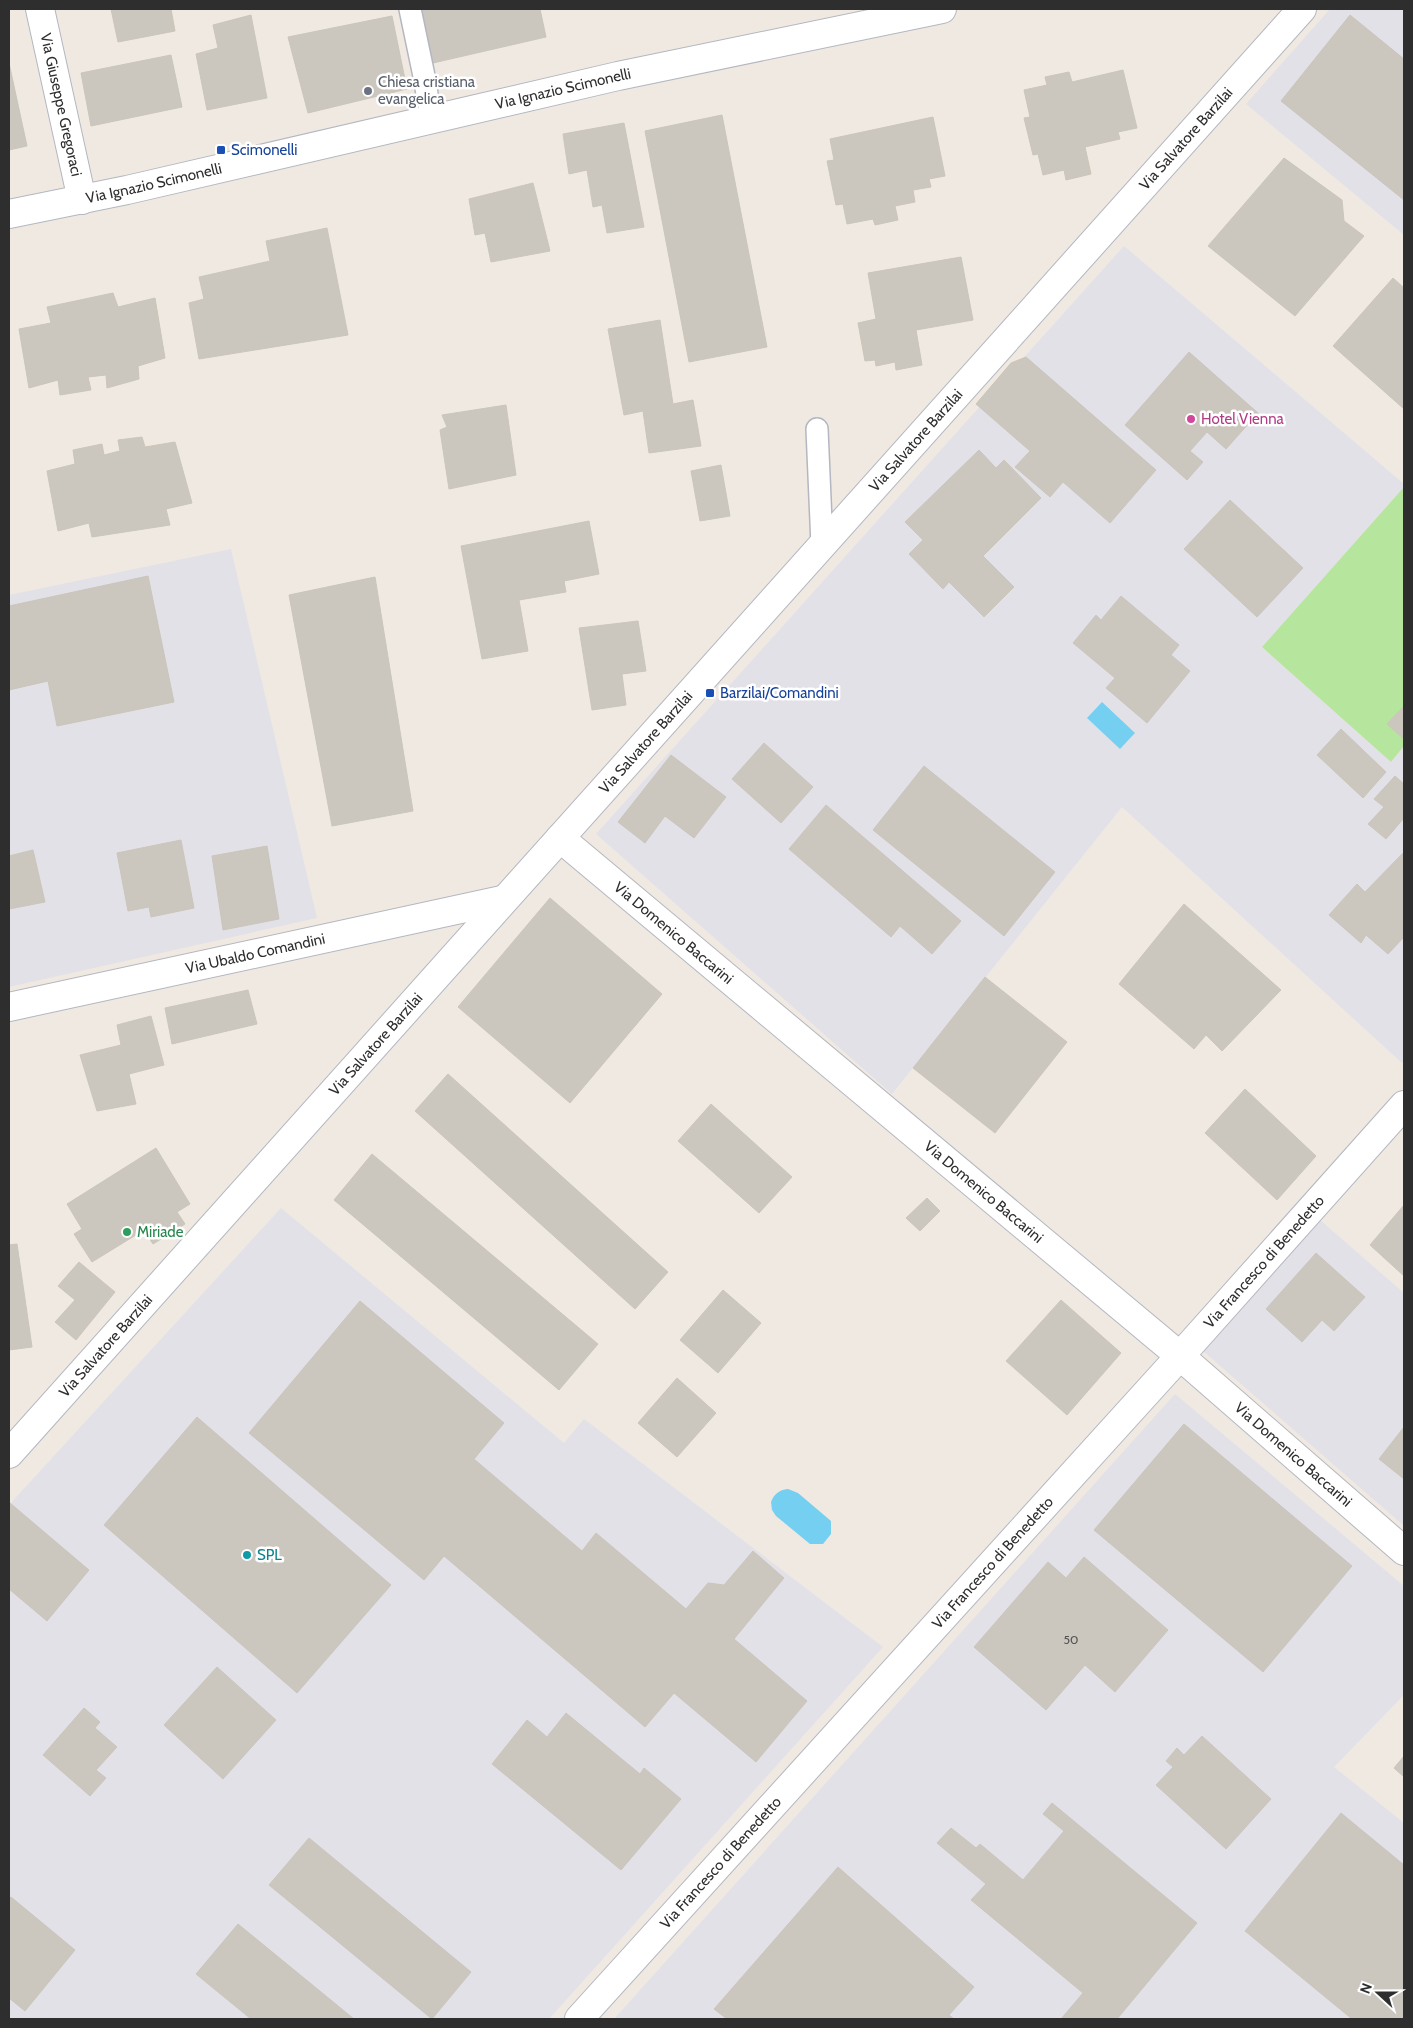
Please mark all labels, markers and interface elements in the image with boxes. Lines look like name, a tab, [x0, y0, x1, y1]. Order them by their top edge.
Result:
street label: Via Giuseppe Gregoraci	[37, 31, 86, 178]
street label: Via Ignazio Scimonelli	[493, 65, 632, 113]
place label: Chiesa cristiana evangelica	[378, 73, 476, 108]
street label: Via Salvatore Barzilai	[1135, 84, 1236, 194]
marker: Chiesa cristiana evangelica	[362, 85, 374, 97]
place label: Scimonelli	[231, 141, 297, 159]
marker: Scimonelli	[215, 144, 227, 156]
street label: Via Ignazio Scimonelli	[84, 159, 223, 207]
street label: Via Salvatore Barzilai	[865, 386, 966, 495]
place label: Hotel Vienna	[1201, 410, 1285, 428]
marker: Hotel Vienna	[1185, 413, 1197, 425]
place label: Barzilai/Comandini	[720, 684, 839, 702]
street label: Via Salvatore Barzilai	[595, 687, 696, 797]
marker: Barzilai/Comandini	[704, 687, 716, 699]
street label: Via Domenico Baccarini	[610, 878, 737, 988]
street label: Via Ubaldo Comandini	[184, 930, 327, 977]
street label: Via Salvatore Barzilai	[325, 989, 426, 1099]
street label: Via Domenico Baccarini	[920, 1137, 1047, 1247]
street label: Via Francesco di Benedetto	[1200, 1192, 1328, 1332]
place label: Miriade	[137, 1223, 184, 1241]
marker: Miriade	[121, 1226, 133, 1238]
street label: Via Salvatore Barzilai	[55, 1291, 156, 1401]
street label: Via Domenico Baccarini	[1231, 1399, 1356, 1511]
street label: Via Francesco di Benedetto	[928, 1493, 1057, 1632]
place label: SPL	[257, 1546, 282, 1564]
marker: SPL	[241, 1549, 253, 1561]
house number: 50	[1064, 1632, 1078, 1647]
street label: Via Francesco di Benedetto	[656, 1793, 785, 1932]
north arrow	[1353, 1968, 1403, 2018]
text: N	[1356, 1980, 1376, 1996]

